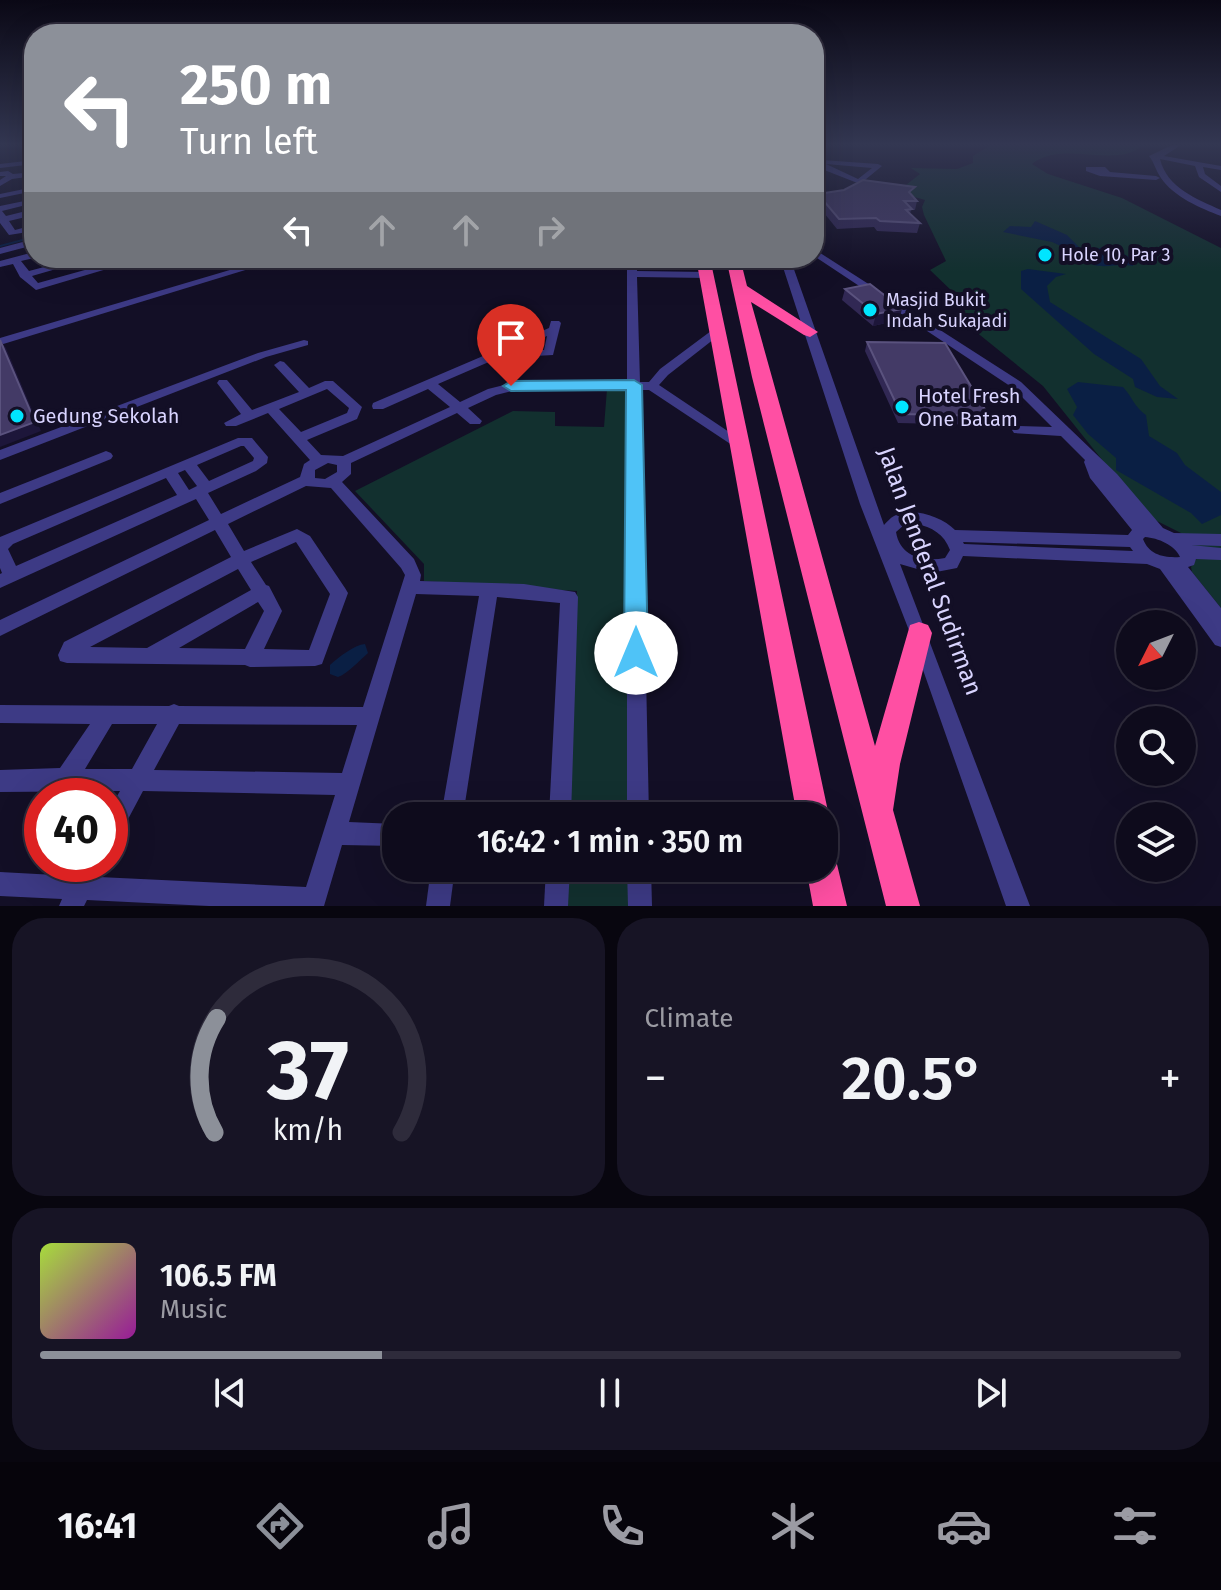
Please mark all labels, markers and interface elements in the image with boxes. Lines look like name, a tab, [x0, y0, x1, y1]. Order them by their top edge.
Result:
text: 250 m	[180, 52, 332, 119]
icon: left	[48, 56, 152, 160]
text: Turn left	[180, 120, 318, 164]
icon: left	[276, 208, 320, 252]
icon: ahead	[360, 208, 404, 252]
icon: ahead	[444, 208, 488, 252]
icon: right	[528, 208, 572, 252]
place label: Hole 10, Par 3	[1061, 244, 1170, 266]
marker: Hole 10, Par 3	[1036, 246, 1054, 264]
place label: Masjid Bukit Indah Sukajadi	[886, 289, 1007, 332]
marker: Masjid Bukit Indah Sukajadi	[861, 301, 879, 319]
pin	[477, 304, 545, 386]
icon: arrive	[489, 316, 533, 360]
place label: Hotel Fresh One Batam	[918, 384, 1020, 431]
marker: Hotel Fresh One Batam	[893, 398, 911, 416]
place label: Gedung Sekolah	[33, 404, 179, 428]
marker: Gedung Sekolah	[8, 407, 26, 425]
street label: Jalan Jenderal Sudirman	[872, 443, 988, 699]
north arrow	[1116, 610, 1196, 690]
map controls	[1116, 610, 1196, 882]
position arrow	[594, 611, 678, 695]
button: search	[1116, 706, 1196, 786]
speed limit sign: 40	[24, 778, 128, 882]
button: layers	[1116, 802, 1196, 882]
text: 16:42 · 1 min · 350 m	[477, 824, 743, 860]
text: Climate	[645, 1003, 733, 1034]
text: 37	[266, 1021, 349, 1121]
text: 20.5°	[841, 1043, 984, 1115]
text: −	[645, 1052, 667, 1105]
text: +	[1159, 1052, 1181, 1105]
text: km/h	[273, 1113, 344, 1148]
text: 106.5 FM	[160, 1258, 277, 1294]
text: Music	[160, 1294, 227, 1325]
icon: previous	[208, 1371, 252, 1415]
icon: pause	[588, 1371, 632, 1415]
icon: next	[969, 1371, 1013, 1415]
icon: directions	[252, 1498, 308, 1554]
icon: music	[423, 1498, 479, 1554]
icon: phone	[594, 1498, 650, 1554]
icon: climate	[765, 1498, 821, 1554]
icon: car	[936, 1498, 992, 1554]
icon: filters	[1107, 1498, 1163, 1554]
text: 16:41	[58, 1504, 137, 1548]

